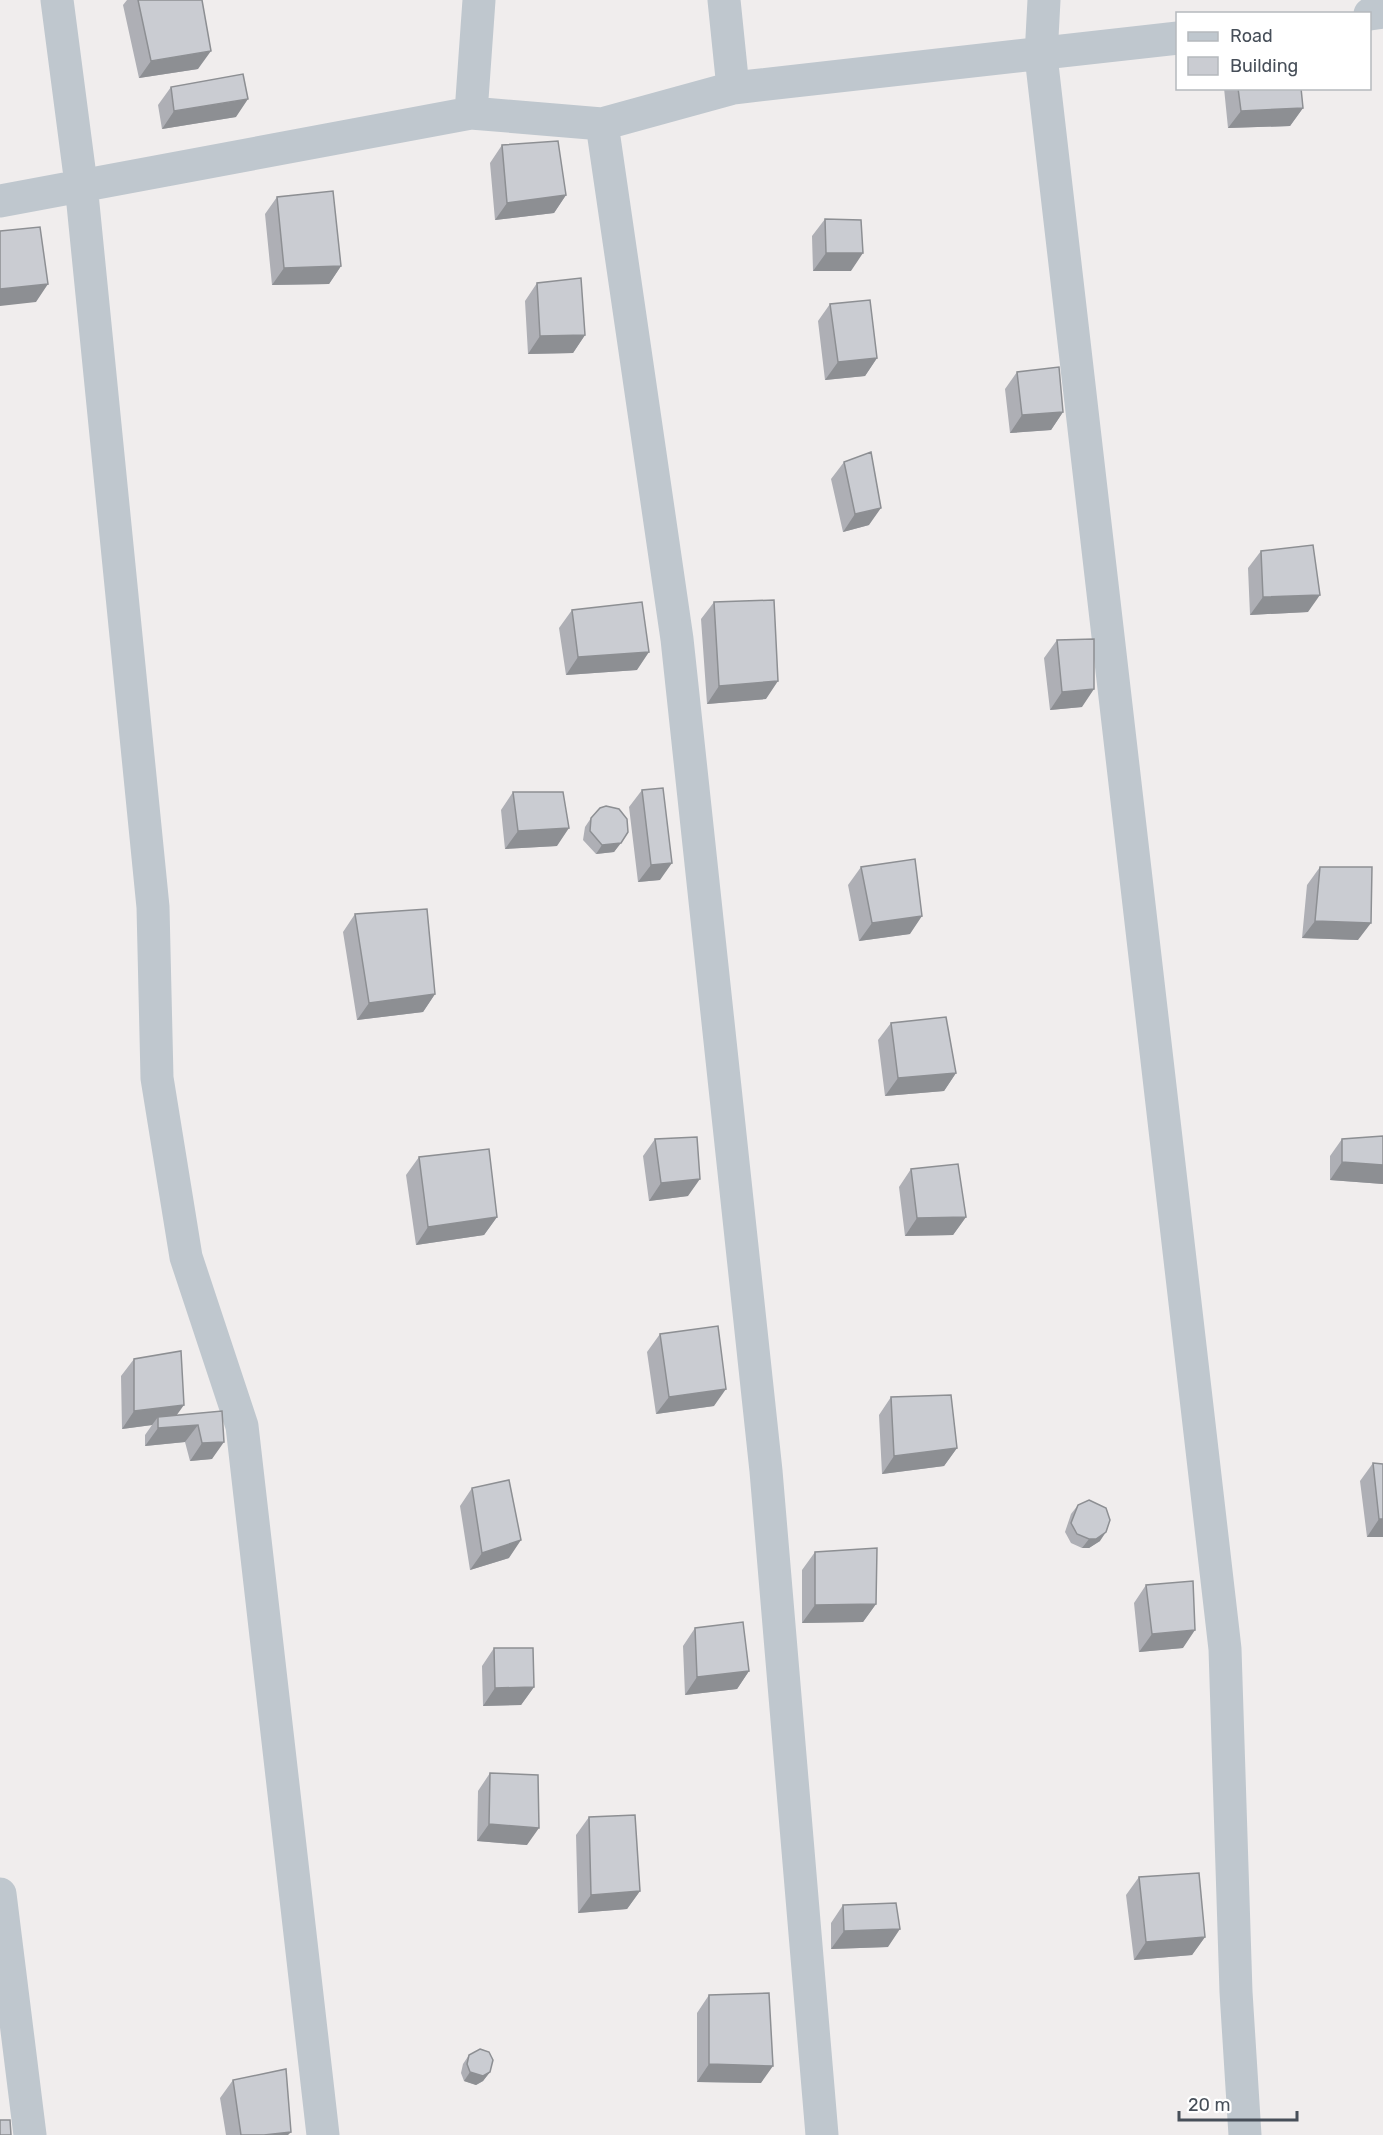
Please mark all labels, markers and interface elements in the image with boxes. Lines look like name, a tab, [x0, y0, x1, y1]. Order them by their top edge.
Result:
legend	[1176, 12, 1371, 90]
text: Road	[1230, 25, 1273, 47]
text: Building	[1230, 55, 1298, 77]
scale bar	[1179, 2084, 1298, 2122]
text: 20 m	[1188, 2094, 1230, 2116]

